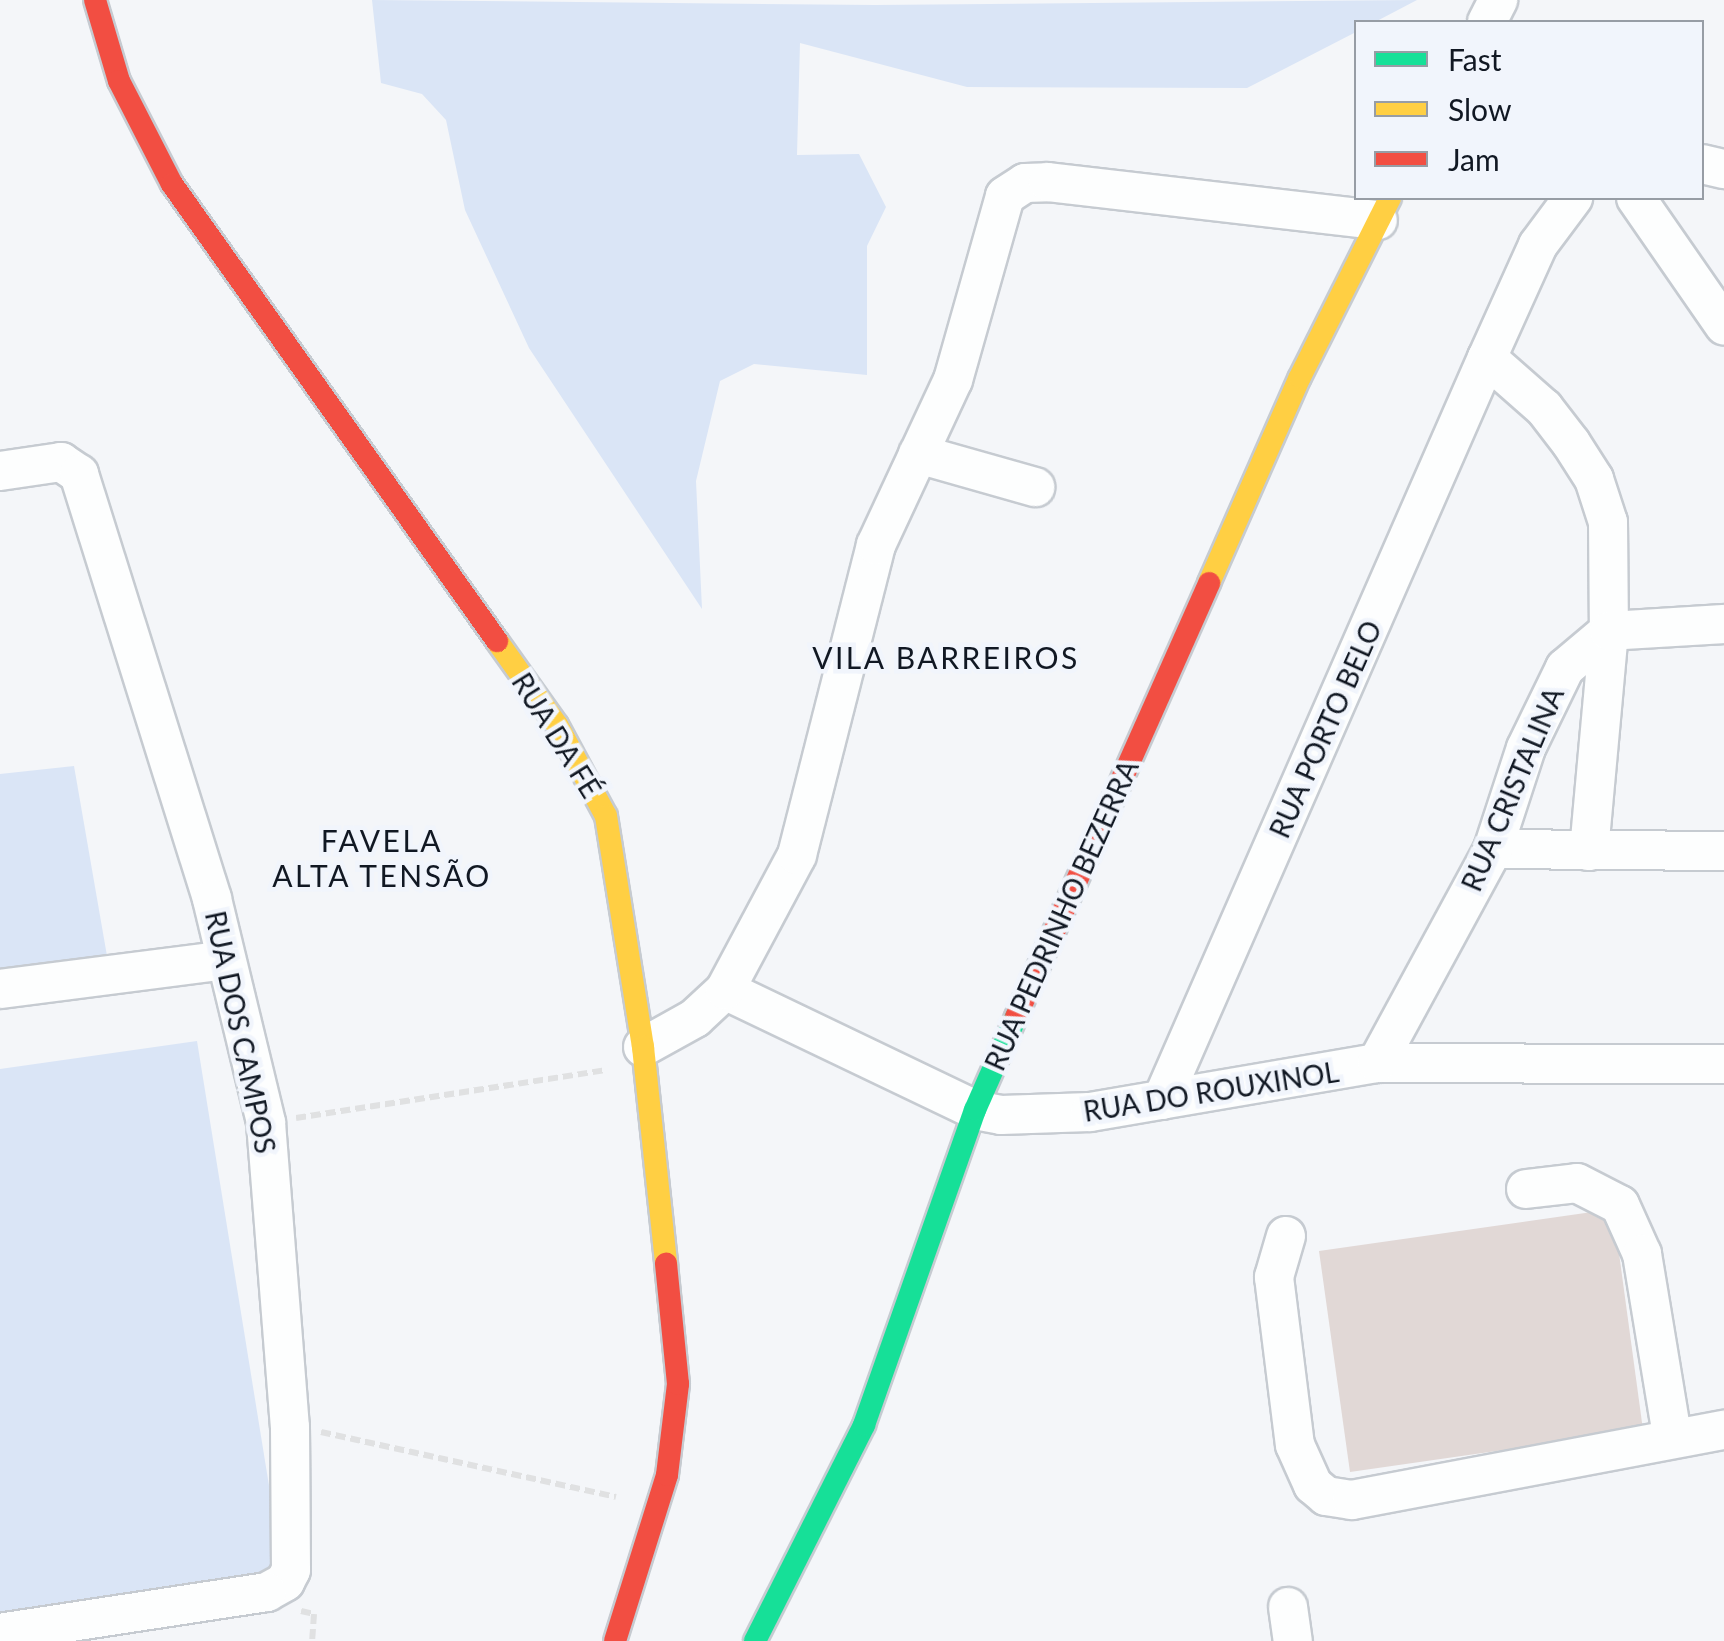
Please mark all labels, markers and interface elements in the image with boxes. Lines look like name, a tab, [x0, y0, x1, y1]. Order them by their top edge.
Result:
legend	[1354, 20, 1704, 200]
text: Fast	[1448, 41, 1502, 77]
text: Slow	[1448, 91, 1511, 127]
text: Jam	[1448, 141, 1500, 177]
street label: RUA PORTO BELO	[1262, 615, 1388, 843]
district label: VILA BARREIROS	[812, 639, 1080, 675]
street label: RUA DA FÉ	[505, 666, 609, 804]
street label: RUA CRISTALINA	[1454, 682, 1570, 896]
street label: RUA PEDRINHO BEZERRA	[977, 754, 1145, 1076]
district label: FAVELA ALTA TENSÃO	[271, 822, 493, 892]
street label: RUA DOS CAMPOS	[199, 907, 283, 1157]
street label: RUA DO ROUXINOL	[1080, 1054, 1342, 1128]

